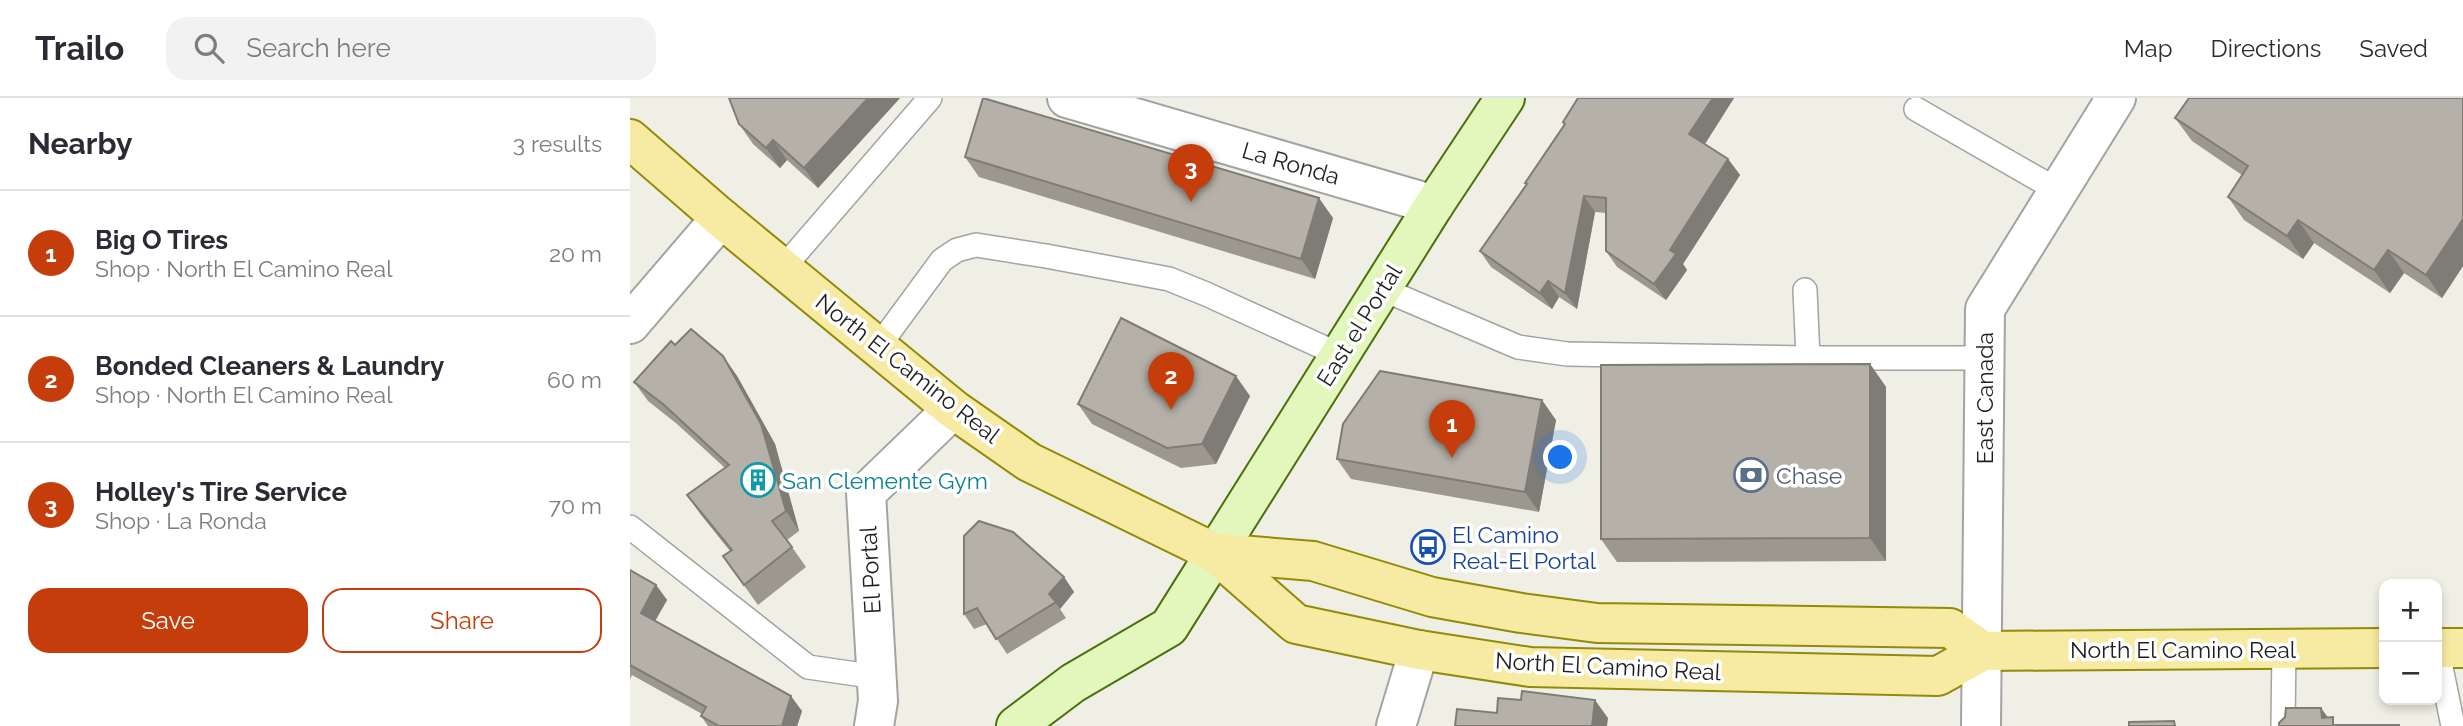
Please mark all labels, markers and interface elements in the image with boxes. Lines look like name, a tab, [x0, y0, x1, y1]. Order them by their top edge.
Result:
search box	[166, 17, 656, 80]
text: Trailo	[35, 29, 124, 68]
icon: search	[190, 29, 228, 67]
text: Search here	[246, 33, 391, 63]
text: Map	[2124, 34, 2173, 63]
text: Directions	[2211, 34, 2321, 63]
text: Saved	[2359, 34, 2428, 63]
text: Nearby	[28, 126, 132, 161]
text: 3 results	[513, 130, 602, 157]
street label: La Ronda	[1239, 136, 1343, 190]
pin: 3	[1168, 144, 1214, 202]
text: Big O Tires	[95, 225, 228, 255]
text: 1	[45, 240, 57, 267]
text: 20 m	[549, 240, 602, 267]
text: Shop · North El Camino Real	[95, 255, 392, 282]
street label: East el Portal	[1311, 259, 1408, 391]
street label: North El Camino Real	[811, 288, 1006, 449]
street label: East Canada	[1971, 332, 1998, 464]
text: Bonded Cleaners & Laundry	[95, 351, 444, 381]
pin: 2	[1148, 352, 1194, 410]
text: 2	[45, 366, 57, 393]
text: 60 m	[547, 366, 602, 393]
text: Shop · North El Camino Real	[95, 381, 392, 408]
pin: 1	[1429, 400, 1475, 458]
your location	[1543, 440, 1577, 474]
bank icon: Chase	[1732, 456, 1770, 494]
building icon: San Clemente Gym	[739, 461, 777, 499]
place label: Chase	[1776, 462, 1842, 489]
place label: San Clemente Gym	[782, 467, 988, 494]
text: Holley's Tire Service	[95, 477, 347, 507]
text: 3	[45, 492, 57, 519]
text: 70 m	[549, 492, 602, 519]
text: Shop · La Ronda	[95, 507, 267, 534]
place label: El Camino Real-El Portal	[1452, 521, 1597, 574]
street label: El Portal	[854, 525, 886, 615]
bus stop icon: El Camino Real-El Portal	[1409, 528, 1447, 566]
map controls	[2379, 579, 2442, 705]
button: +	[2379, 579, 2442, 642]
button: Save	[28, 588, 308, 653]
button: Share	[322, 588, 602, 653]
street label: North El Camino Real	[2070, 636, 2297, 663]
button: −	[2379, 642, 2442, 705]
street label: North El Camino Real	[1494, 647, 1722, 685]

